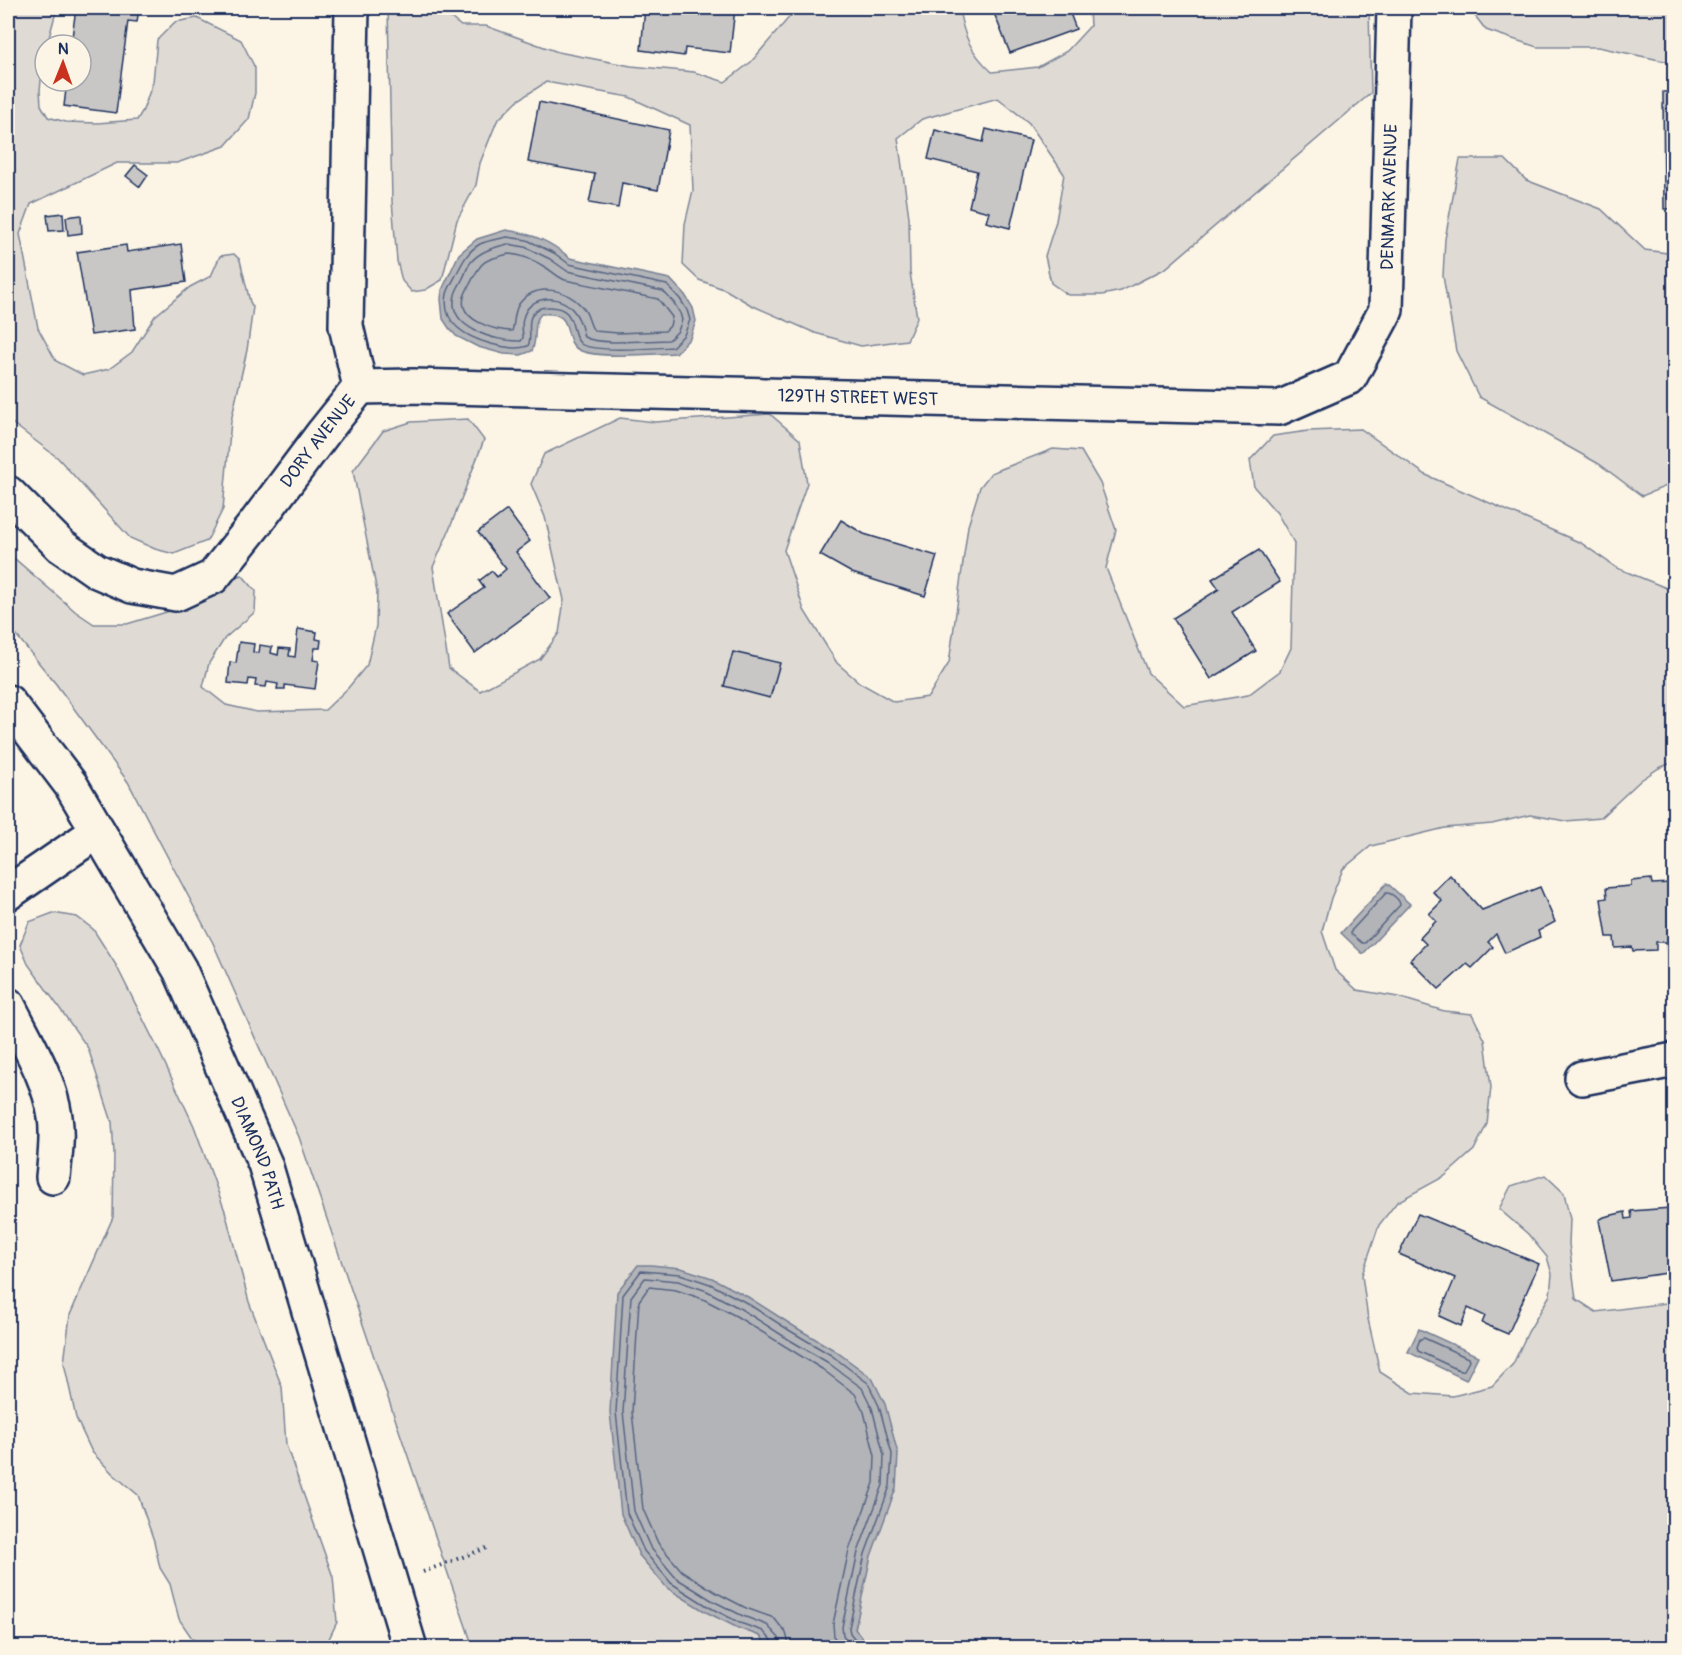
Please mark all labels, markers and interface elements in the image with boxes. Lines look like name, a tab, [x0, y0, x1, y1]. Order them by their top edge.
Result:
north arrow	[33, 33, 93, 93]
text: N	[58, 39, 69, 59]
street label: DENMARK AVENUE	[1376, 123, 1402, 270]
street label: 129TH STREET WEST	[777, 384, 938, 411]
street label: DORY AVENUE	[275, 390, 361, 492]
street label: DIAMOND PATH	[225, 1093, 290, 1212]

